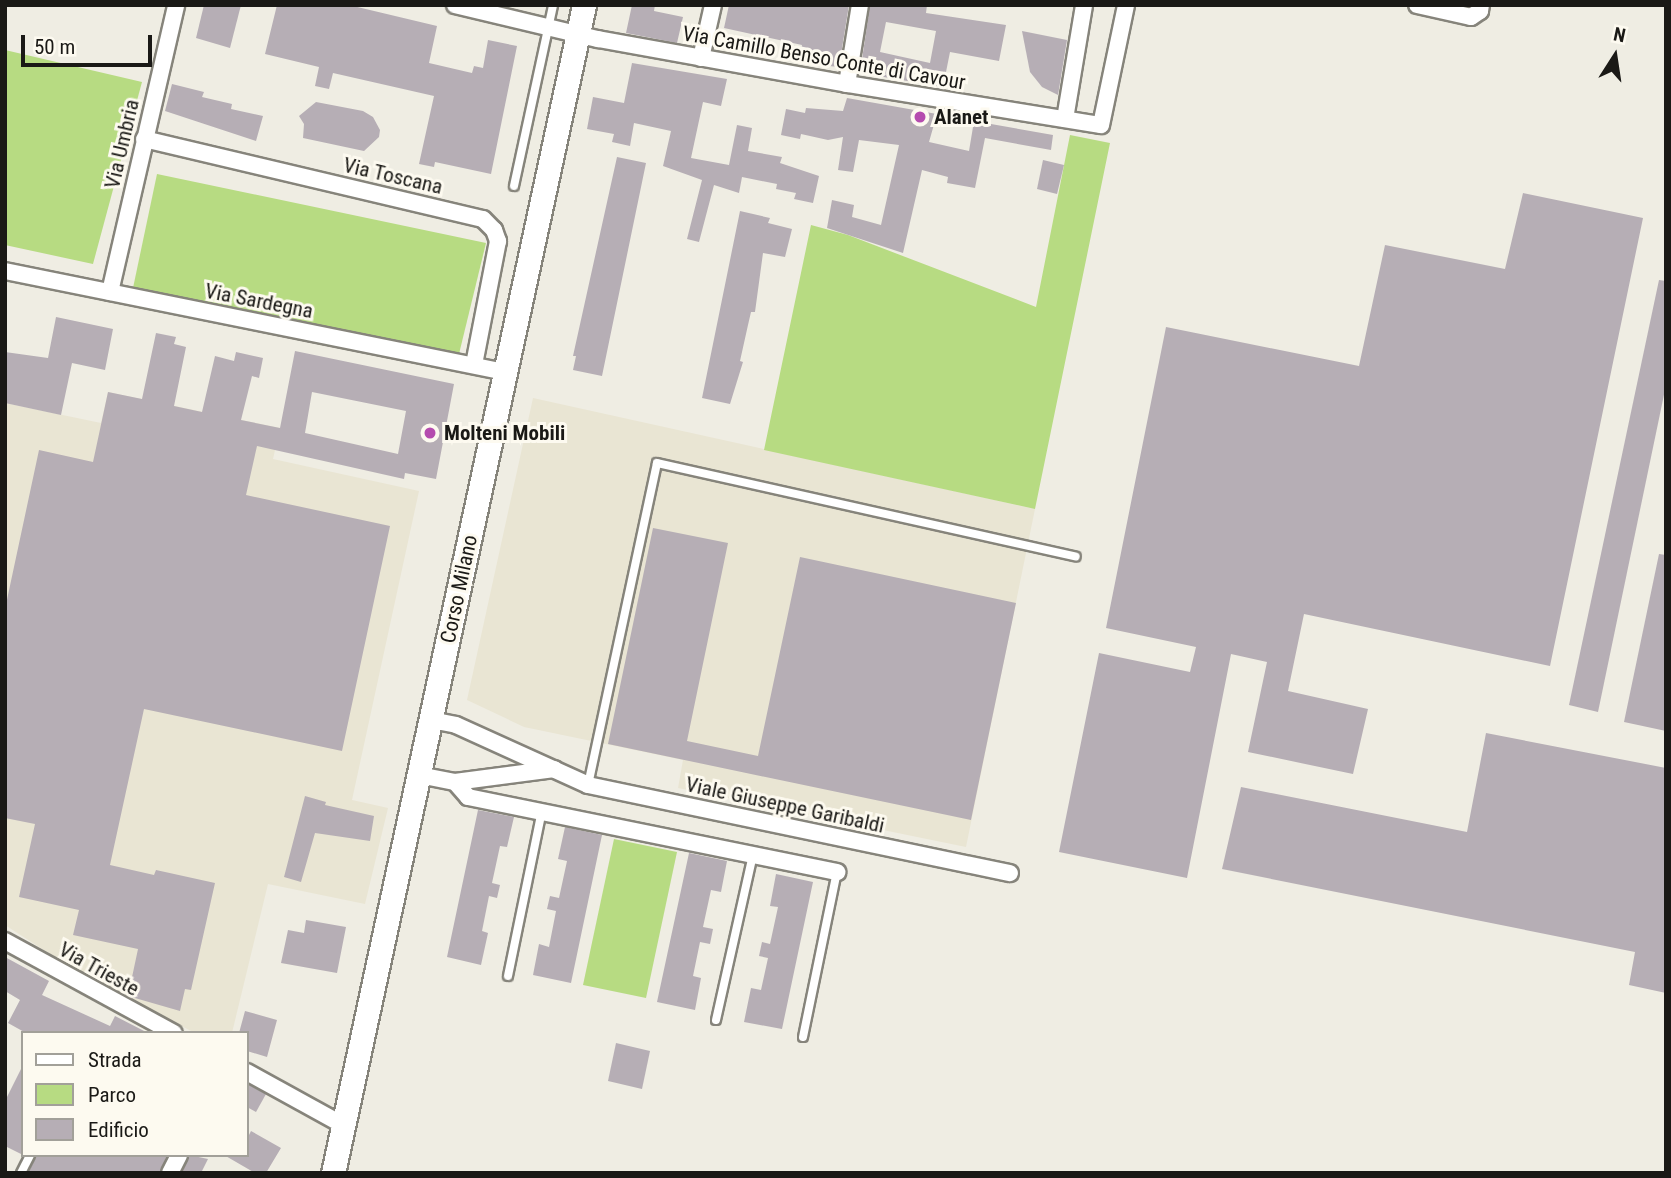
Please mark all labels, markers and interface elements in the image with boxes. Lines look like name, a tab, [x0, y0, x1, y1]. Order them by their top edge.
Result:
scale bar	[24, 21, 156, 65]
street label: Via Camillo Benso Conte di Cavour	[681, 21, 967, 95]
north arrow	[1580, 21, 1650, 91]
text: N	[1611, 23, 1628, 47]
text: 50 m	[34, 35, 75, 59]
street label: Via Umbria	[100, 97, 144, 191]
place label: Alanet	[934, 104, 989, 130]
marker: Alanet	[912, 109, 928, 125]
street label: Via Toscana	[341, 152, 445, 200]
street label: Via Sardegna	[203, 278, 315, 324]
place label: Molteni Mobili	[444, 420, 565, 446]
marker: Molteni Mobili	[422, 425, 438, 441]
street label: Corso Milano	[435, 533, 483, 645]
street label: Viale Giuseppe Garibaldi	[683, 772, 887, 838]
street label: Via Trieste	[54, 937, 144, 1001]
legend	[21, 1031, 248, 1157]
text: Strada	[88, 1048, 142, 1072]
text: Parco	[88, 1083, 136, 1107]
text: Edificio	[88, 1118, 149, 1142]

